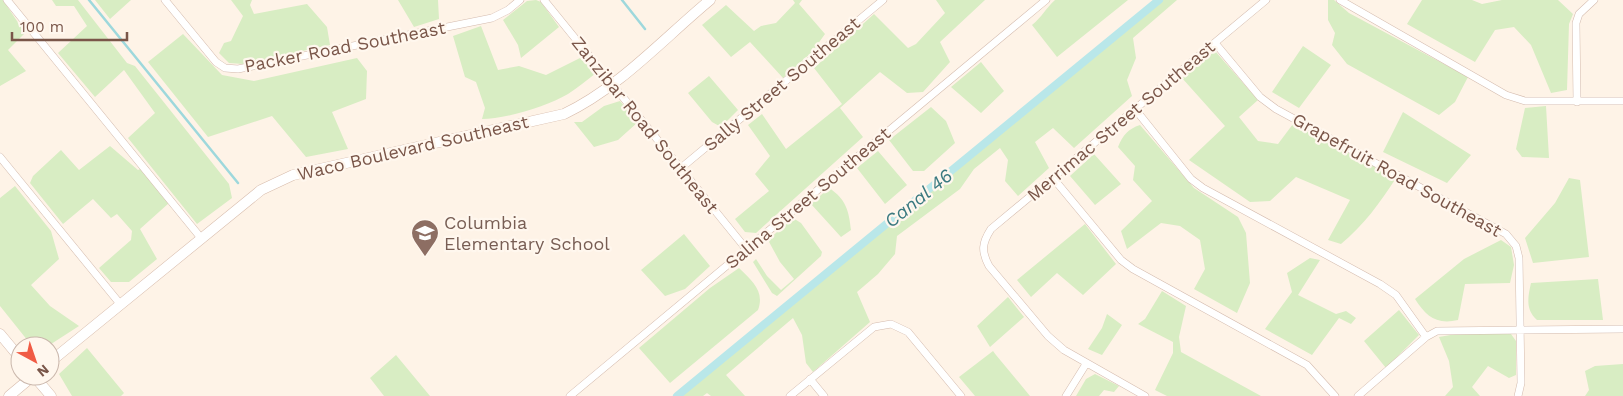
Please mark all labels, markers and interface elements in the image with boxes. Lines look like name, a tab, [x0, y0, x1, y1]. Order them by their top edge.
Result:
scale bar	[12, 10, 128, 42]
street label: Sally Street Southeast	[699, 12, 864, 155]
street label: Packer Road Southeast	[243, 17, 448, 76]
text: 100 m	[20, 18, 64, 36]
street label: Zanzibar Road Southeast	[568, 32, 724, 218]
street label: Merrimac Street Southeast	[1023, 36, 1219, 205]
street label: Grapefruit Road Southeast	[1289, 108, 1506, 241]
street label: Waco Boulevard Southeast	[295, 111, 531, 184]
street label: Salina Street Southeast	[721, 122, 895, 273]
water label: Canal 46	[880, 164, 958, 233]
place label: Columbia Elementary School	[444, 212, 610, 254]
school or university icon: Columbia Elementary School	[410, 218, 440, 257]
north arrow	[10, 336, 60, 386]
text: N	[34, 361, 52, 380]

